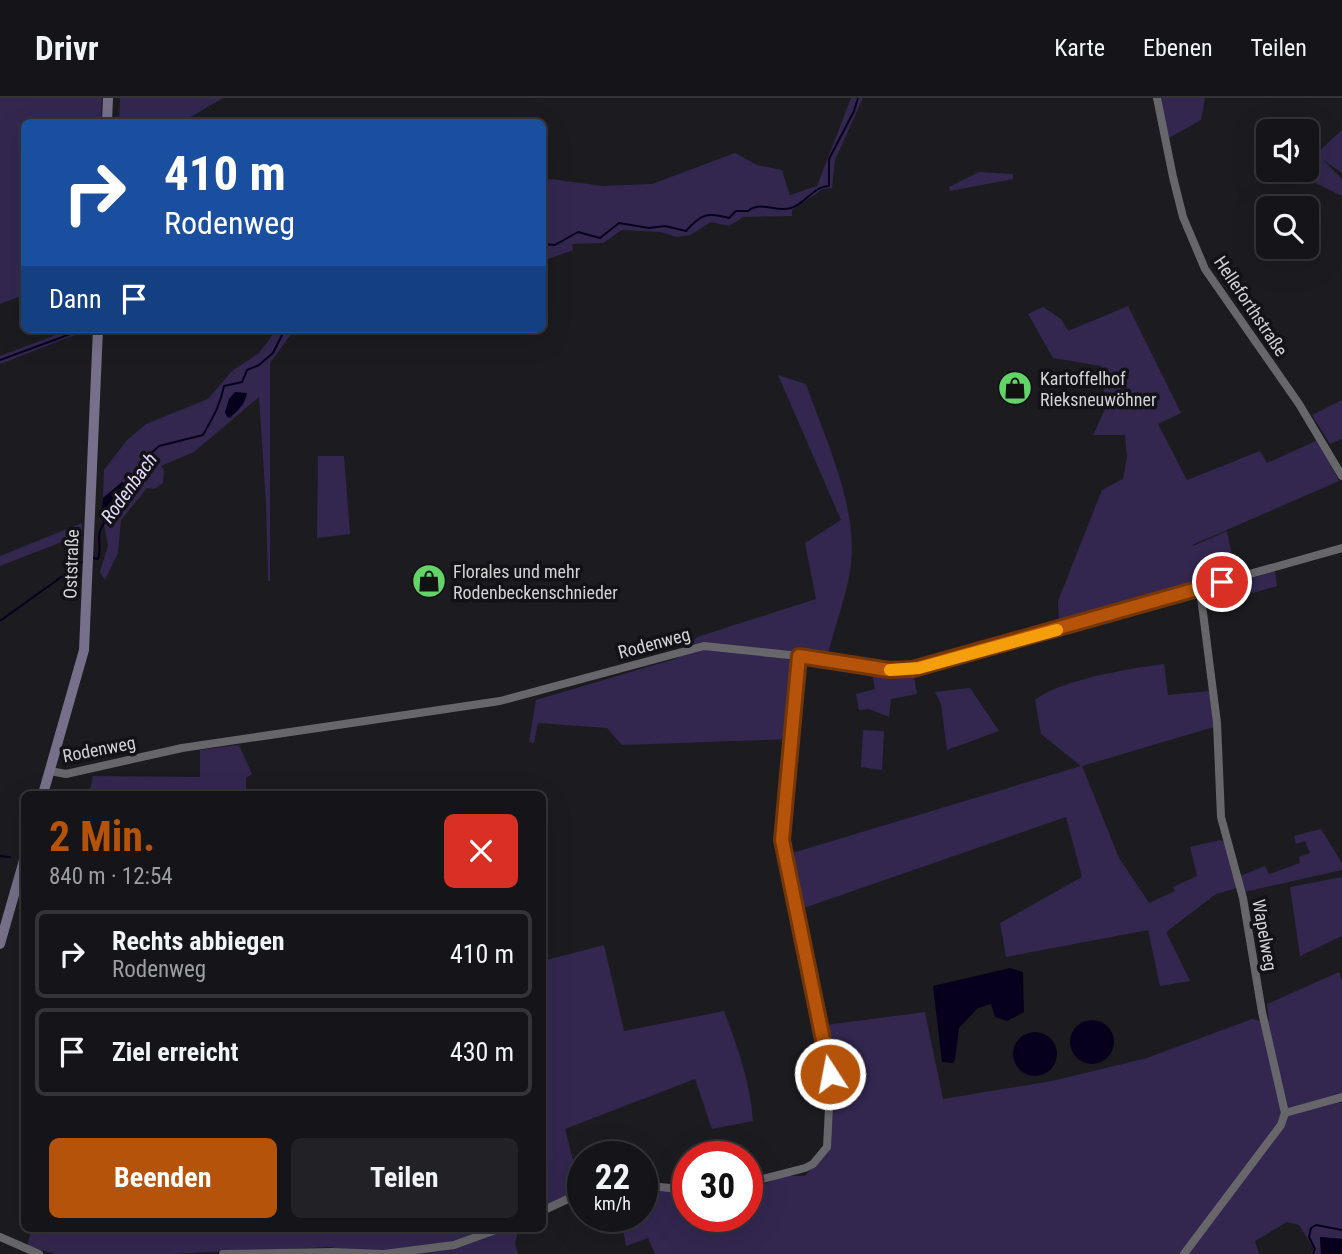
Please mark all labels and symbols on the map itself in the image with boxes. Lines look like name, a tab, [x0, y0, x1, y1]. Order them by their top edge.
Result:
street label: Helleforthstraße	[1210, 252, 1292, 360]
place label: Kartoffelhof Rieksneuwöhner	[1040, 368, 1157, 410]
shop icon: Kartoffelhof Rieksneuwöhner	[996, 369, 1034, 407]
water label: Rodenbach	[96, 448, 162, 528]
street label: Oststraße	[59, 529, 83, 599]
pin	[1192, 552, 1252, 612]
place label: Florales und mehr Rodenbeckenschnieder	[453, 561, 618, 603]
shop icon: Florales und mehr Rodenbeckenschnieder	[410, 562, 448, 600]
street label: Rodenweg	[616, 623, 692, 663]
street label: Rodenweg	[61, 732, 137, 766]
street label: Wapelweg	[1248, 897, 1282, 973]
position arrow	[793, 1037, 867, 1111]
speed limit sign: 30	[672, 1141, 763, 1232]

